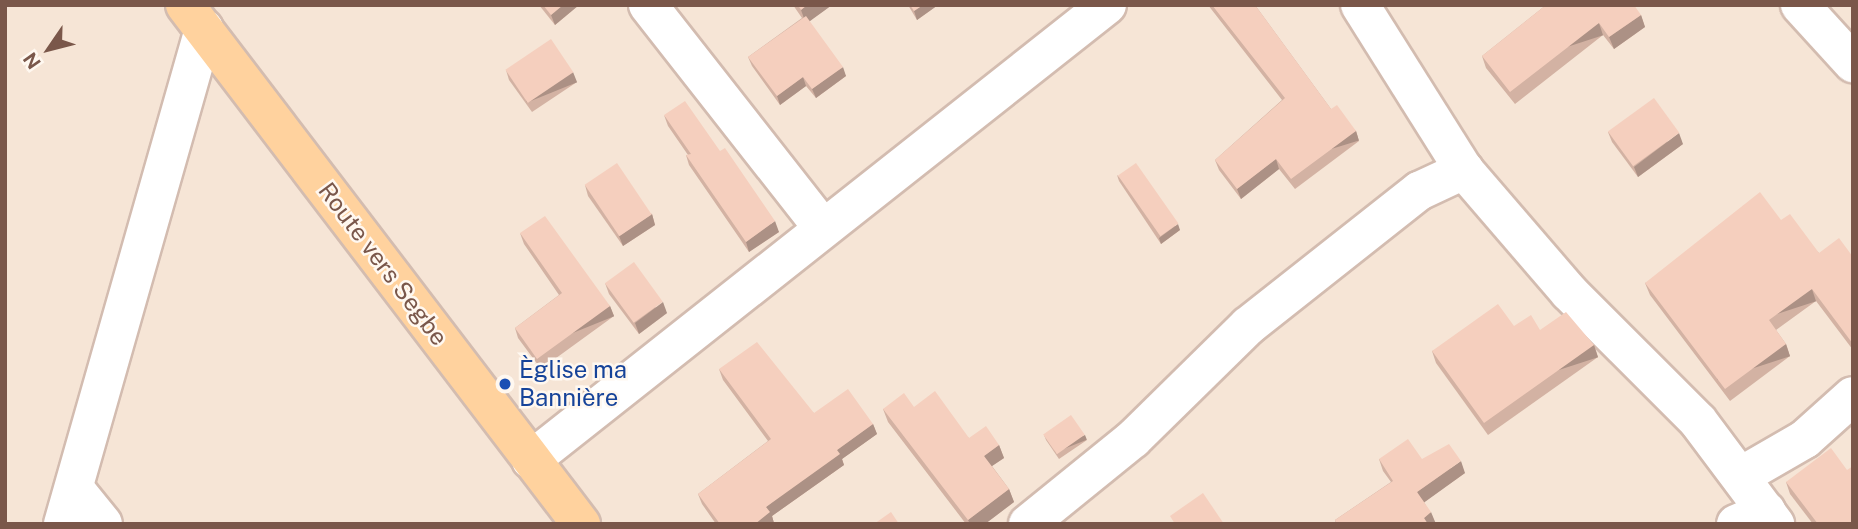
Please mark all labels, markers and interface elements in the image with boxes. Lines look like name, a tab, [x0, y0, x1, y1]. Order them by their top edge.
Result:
north arrow	[14, 14, 84, 84]
text: N	[19, 49, 45, 73]
street label: Route vers Segbe	[312, 177, 454, 351]
place label: Èglise ma Bannière	[519, 356, 627, 412]
marker: Èglise ma Bannière	[497, 376, 513, 392]

